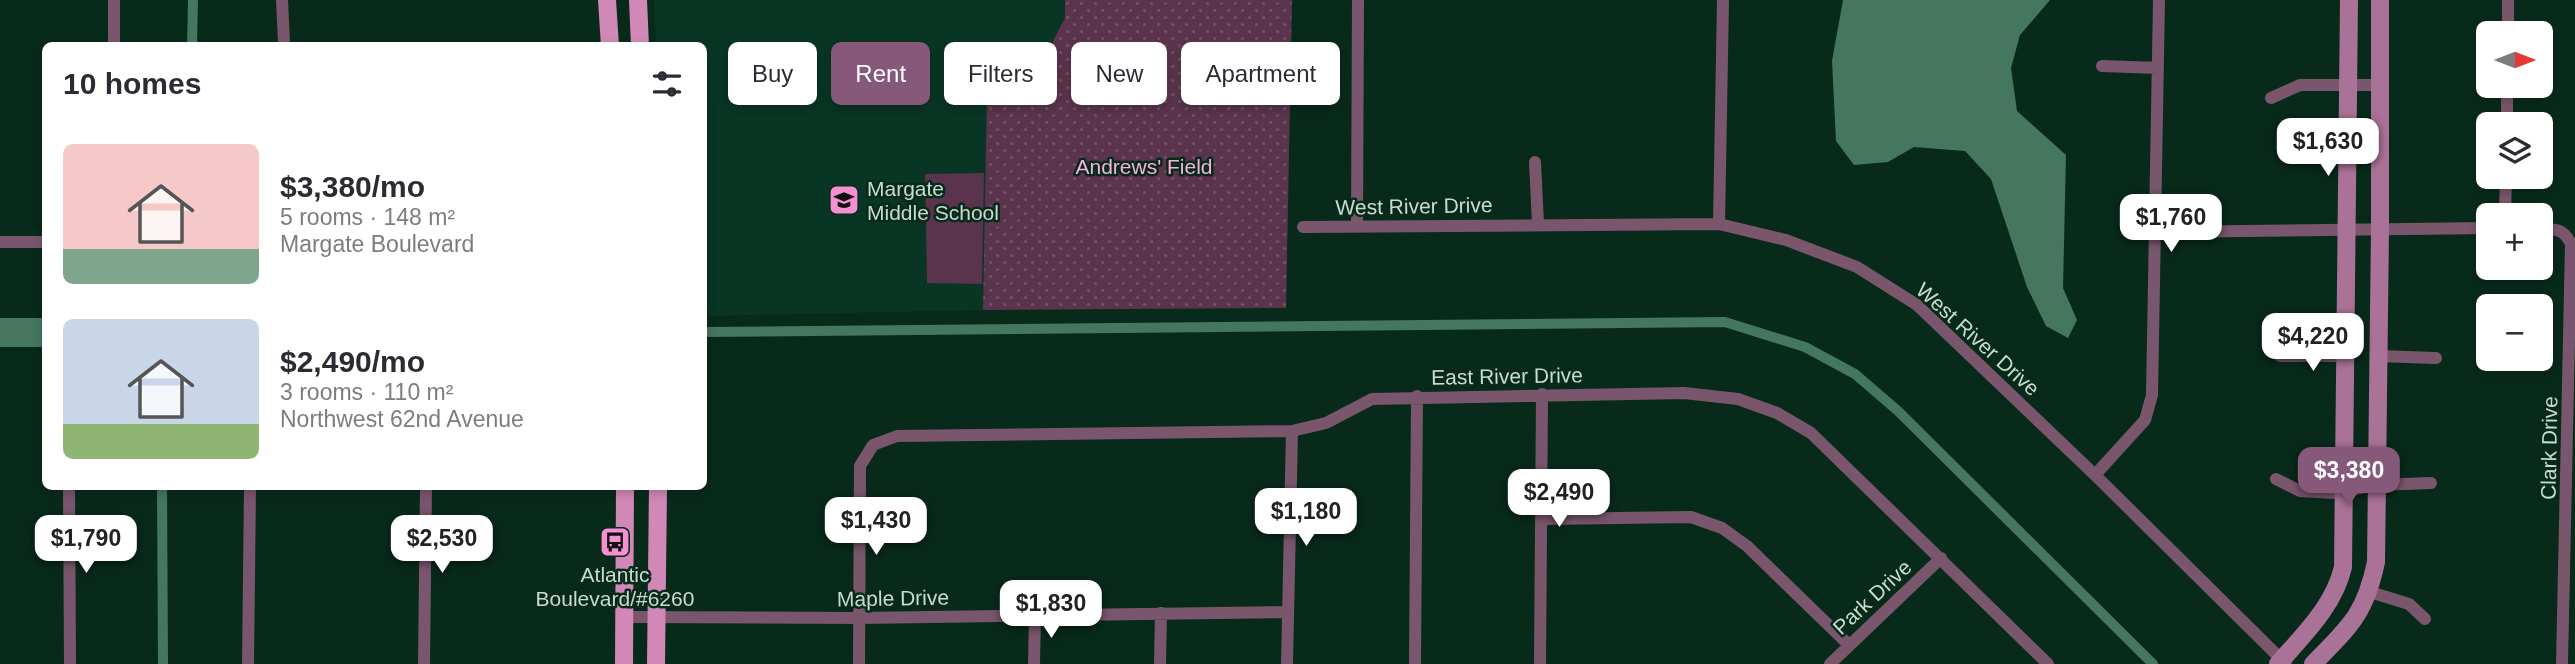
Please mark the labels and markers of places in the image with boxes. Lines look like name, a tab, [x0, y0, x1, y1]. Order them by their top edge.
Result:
pin: $1,630	[2271, 118, 2385, 178]
place label: Margate Middle School	[867, 177, 999, 224]
school or university icon: Margate Middle School	[827, 183, 861, 217]
pin: $1,760	[2114, 194, 2228, 254]
pin: $4,220	[2256, 314, 2370, 373]
pin: $3,380	[2292, 448, 2406, 507]
pin: $2,490	[1502, 470, 1616, 529]
pin: $1,180	[1249, 489, 1363, 548]
pin: $1,430	[819, 498, 933, 557]
pin: $1,790	[29, 516, 143, 575]
pin: $2,530	[385, 516, 499, 575]
bus stop icon: Atlantic Boulevard/#6260	[598, 525, 632, 559]
place label: Atlantic Boulevard/#6260	[536, 563, 694, 610]
pin: $1,830	[994, 580, 1108, 640]

